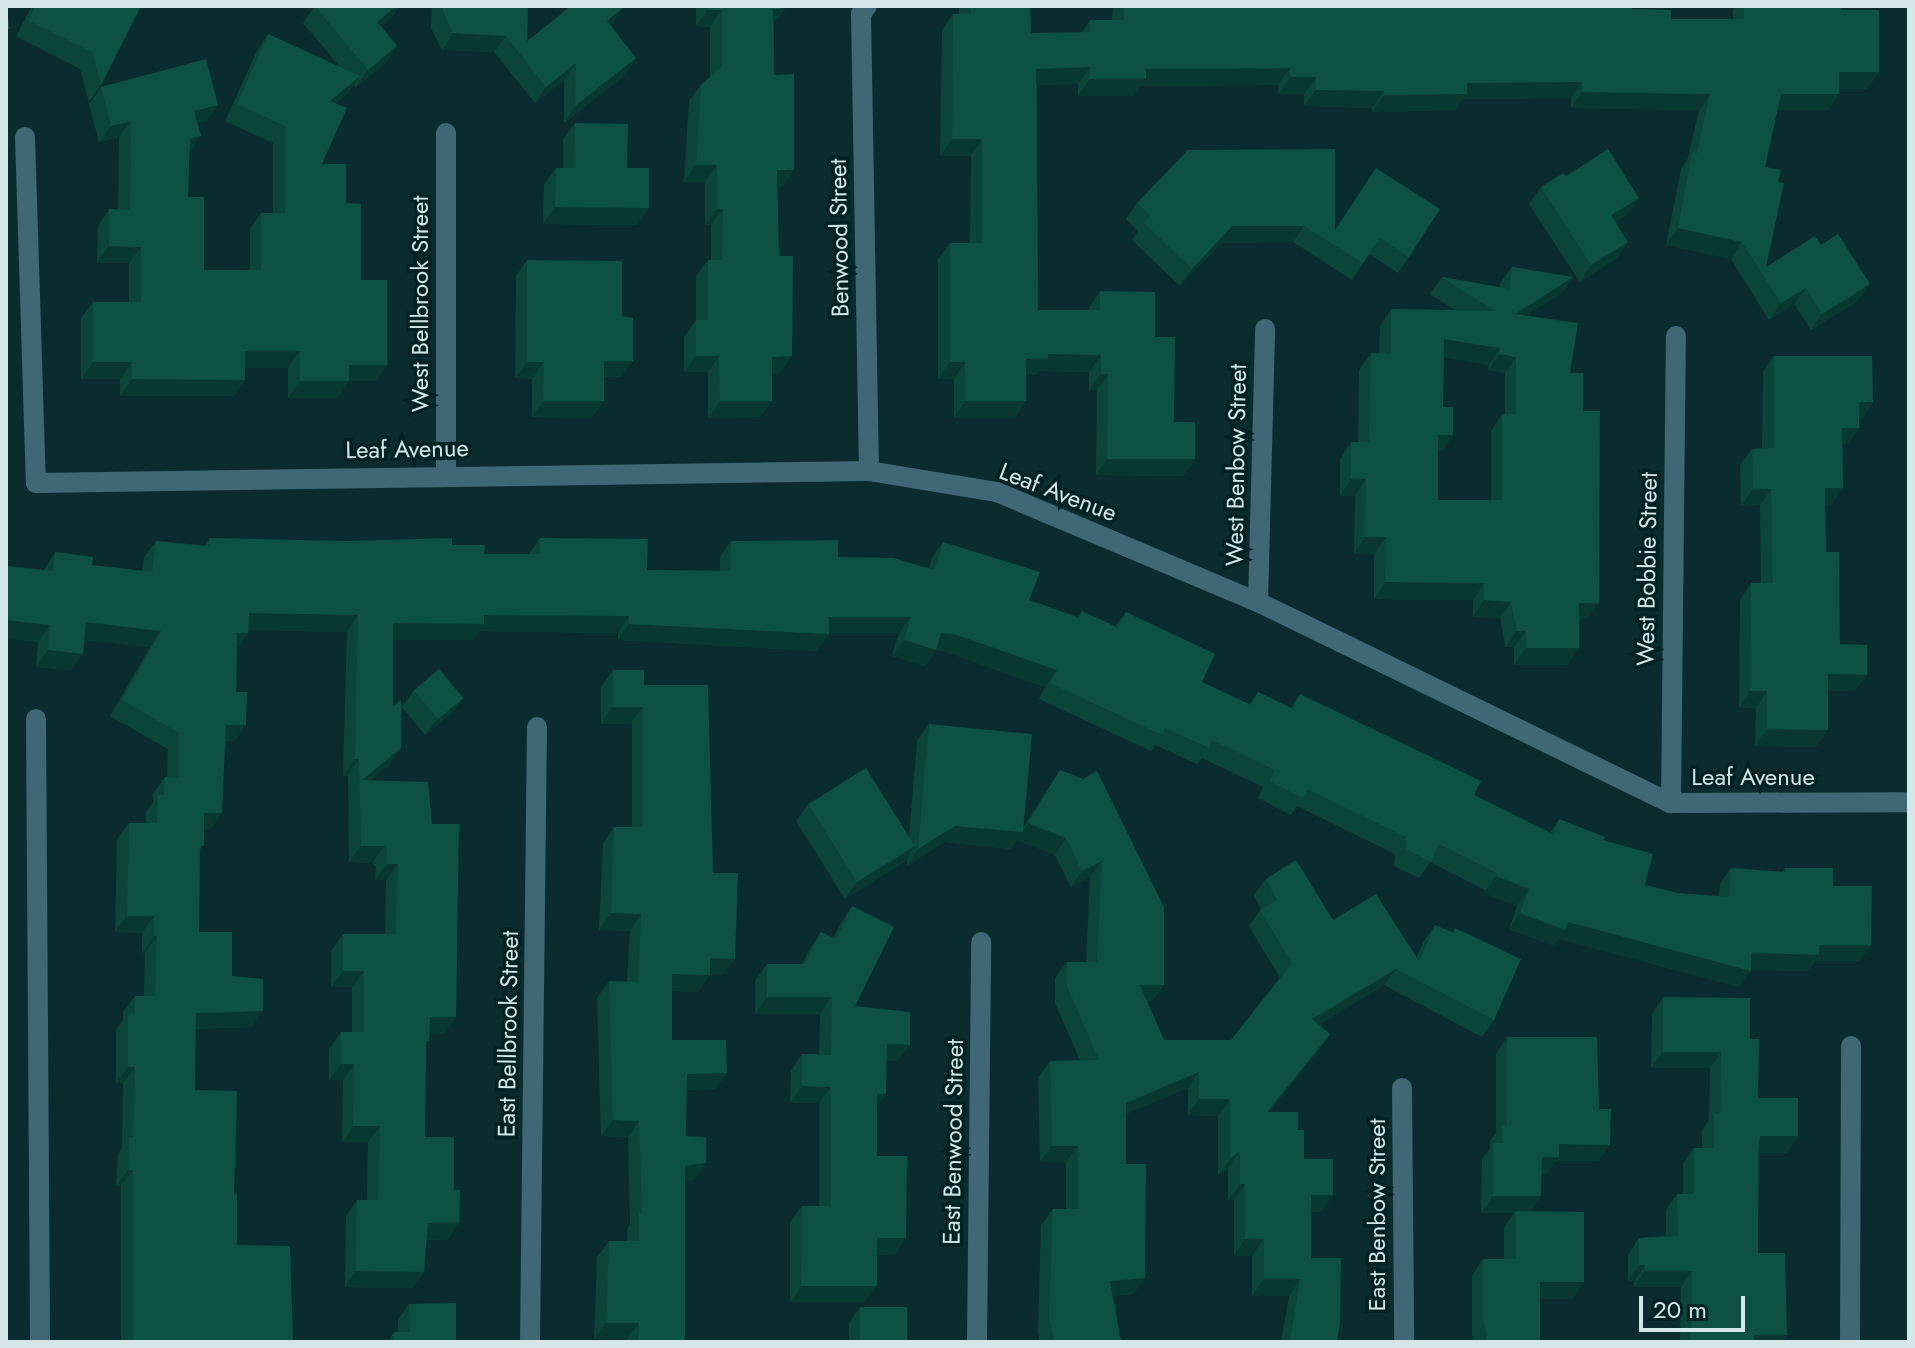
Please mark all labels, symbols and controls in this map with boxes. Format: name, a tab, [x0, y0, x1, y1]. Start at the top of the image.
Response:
street label: Benwood Street	[823, 158, 855, 318]
street label: West Bellbrook Street	[406, 196, 434, 412]
street label: West Benbow Street	[1220, 364, 1252, 566]
street label: Leaf Avenue	[345, 434, 469, 464]
street label: Leaf Avenue	[995, 456, 1121, 528]
street label: West Bobbie Street	[1631, 472, 1663, 666]
street label: Leaf Avenue	[1691, 763, 1815, 791]
street label: East Bellbrook Street	[492, 930, 524, 1138]
street label: East Benwood Street	[937, 1039, 969, 1245]
street label: East Benbow Street	[1363, 1119, 1391, 1311]
scale bar	[1643, 1280, 1749, 1330]
text: 20 m	[1653, 1292, 1707, 1327]

